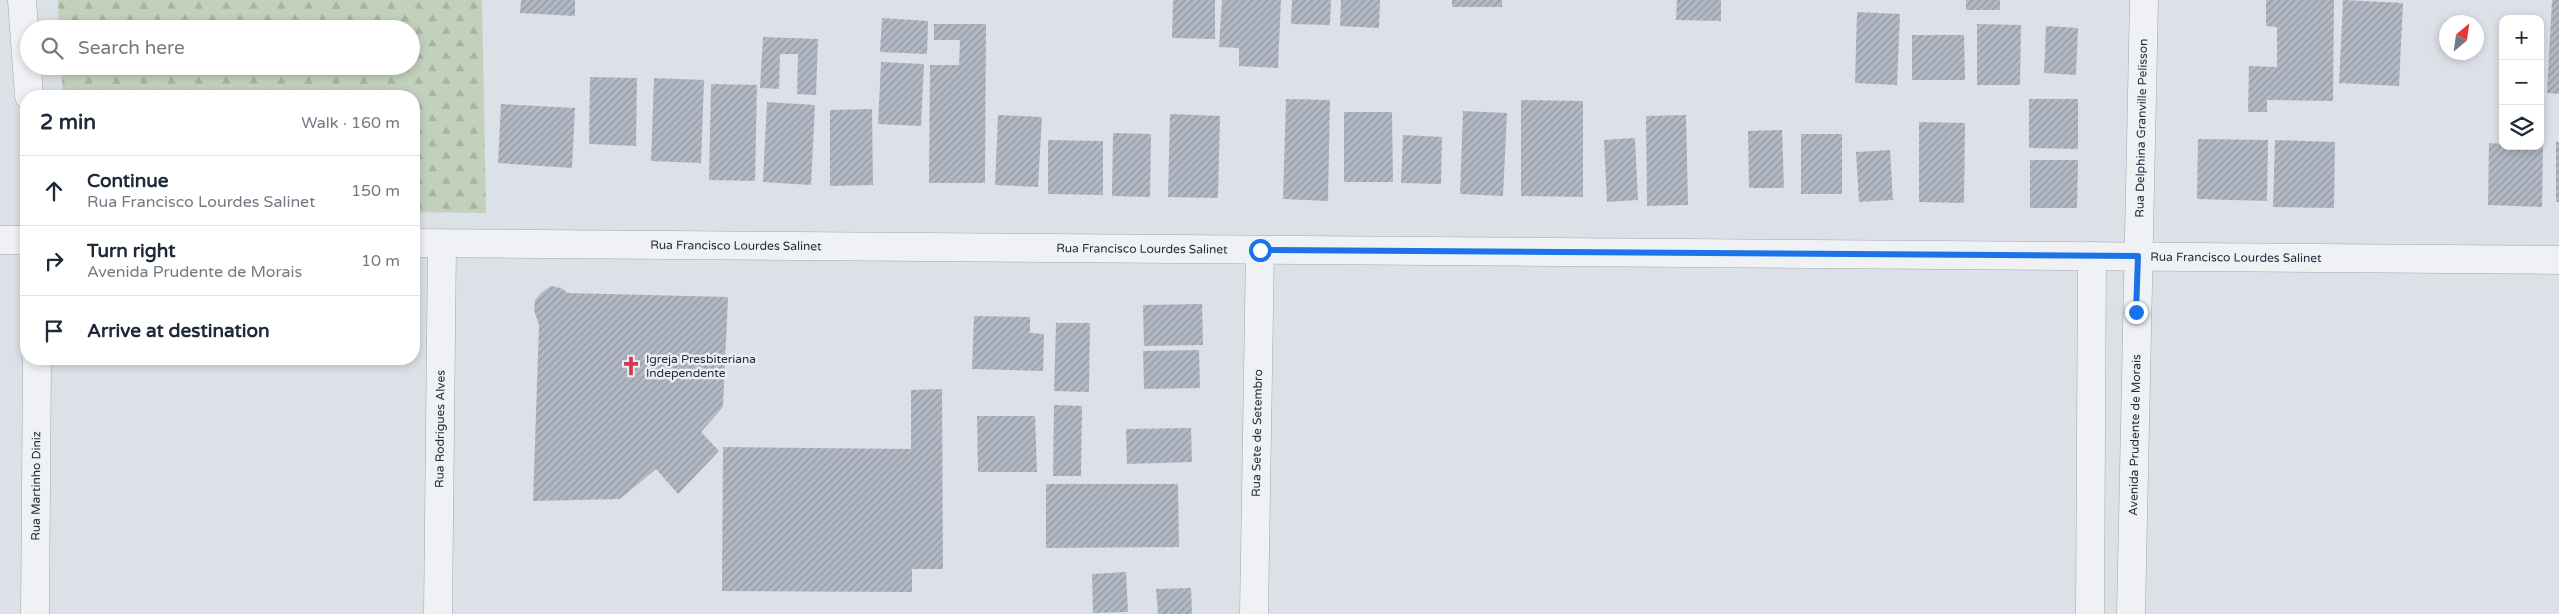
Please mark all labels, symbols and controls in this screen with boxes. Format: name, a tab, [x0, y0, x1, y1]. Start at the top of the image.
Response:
north arrow	[2439, 15, 2484, 60]
map controls	[2499, 15, 2544, 150]
button: +	[2499, 15, 2544, 60]
search box	[20, 20, 420, 75]
icon: search	[38, 34, 66, 62]
text: Search here	[78, 37, 185, 59]
street label: Rua Delphina Granville Pelisson	[2132, 38, 2150, 218]
button: −	[2499, 60, 2544, 105]
button: layers	[2499, 105, 2544, 150]
text: 2 min	[40, 110, 96, 135]
text: Walk · 160 m	[301, 113, 400, 133]
text: Continue	[87, 170, 169, 192]
icon: ahead	[40, 177, 68, 205]
text: 150 m	[351, 181, 400, 201]
text: Rua Francisco Lourdes Salinet	[87, 192, 315, 212]
street label: Rua Francisco Lourdes Salinet	[650, 238, 822, 253]
route start	[1249, 239, 1272, 262]
text: Turn right	[87, 240, 175, 262]
street label: Rua Francisco Lourdes Salinet	[1056, 241, 1228, 256]
icon: right	[40, 247, 68, 275]
street label: Rua Francisco Lourdes Salinet	[2150, 250, 2322, 265]
text: 10 m	[361, 251, 400, 271]
text: Avenida Prudente de Morais	[87, 262, 302, 282]
route end	[2125, 301, 2148, 324]
icon: arrive	[40, 317, 68, 345]
text: Arrive at destination	[87, 320, 270, 342]
place label: Igreja Presbiteriana Independente	[646, 352, 756, 380]
street label: Avenida Prudente de Morais	[2126, 354, 2144, 516]
church icon: Igreja Presbiteriana Independente	[620, 355, 642, 377]
street label: Rua Sete de Setembro	[1249, 369, 1265, 497]
street label: Rua Rodrigues Alves	[432, 370, 448, 488]
street label: Rua Martinho Diniz	[29, 431, 43, 541]

